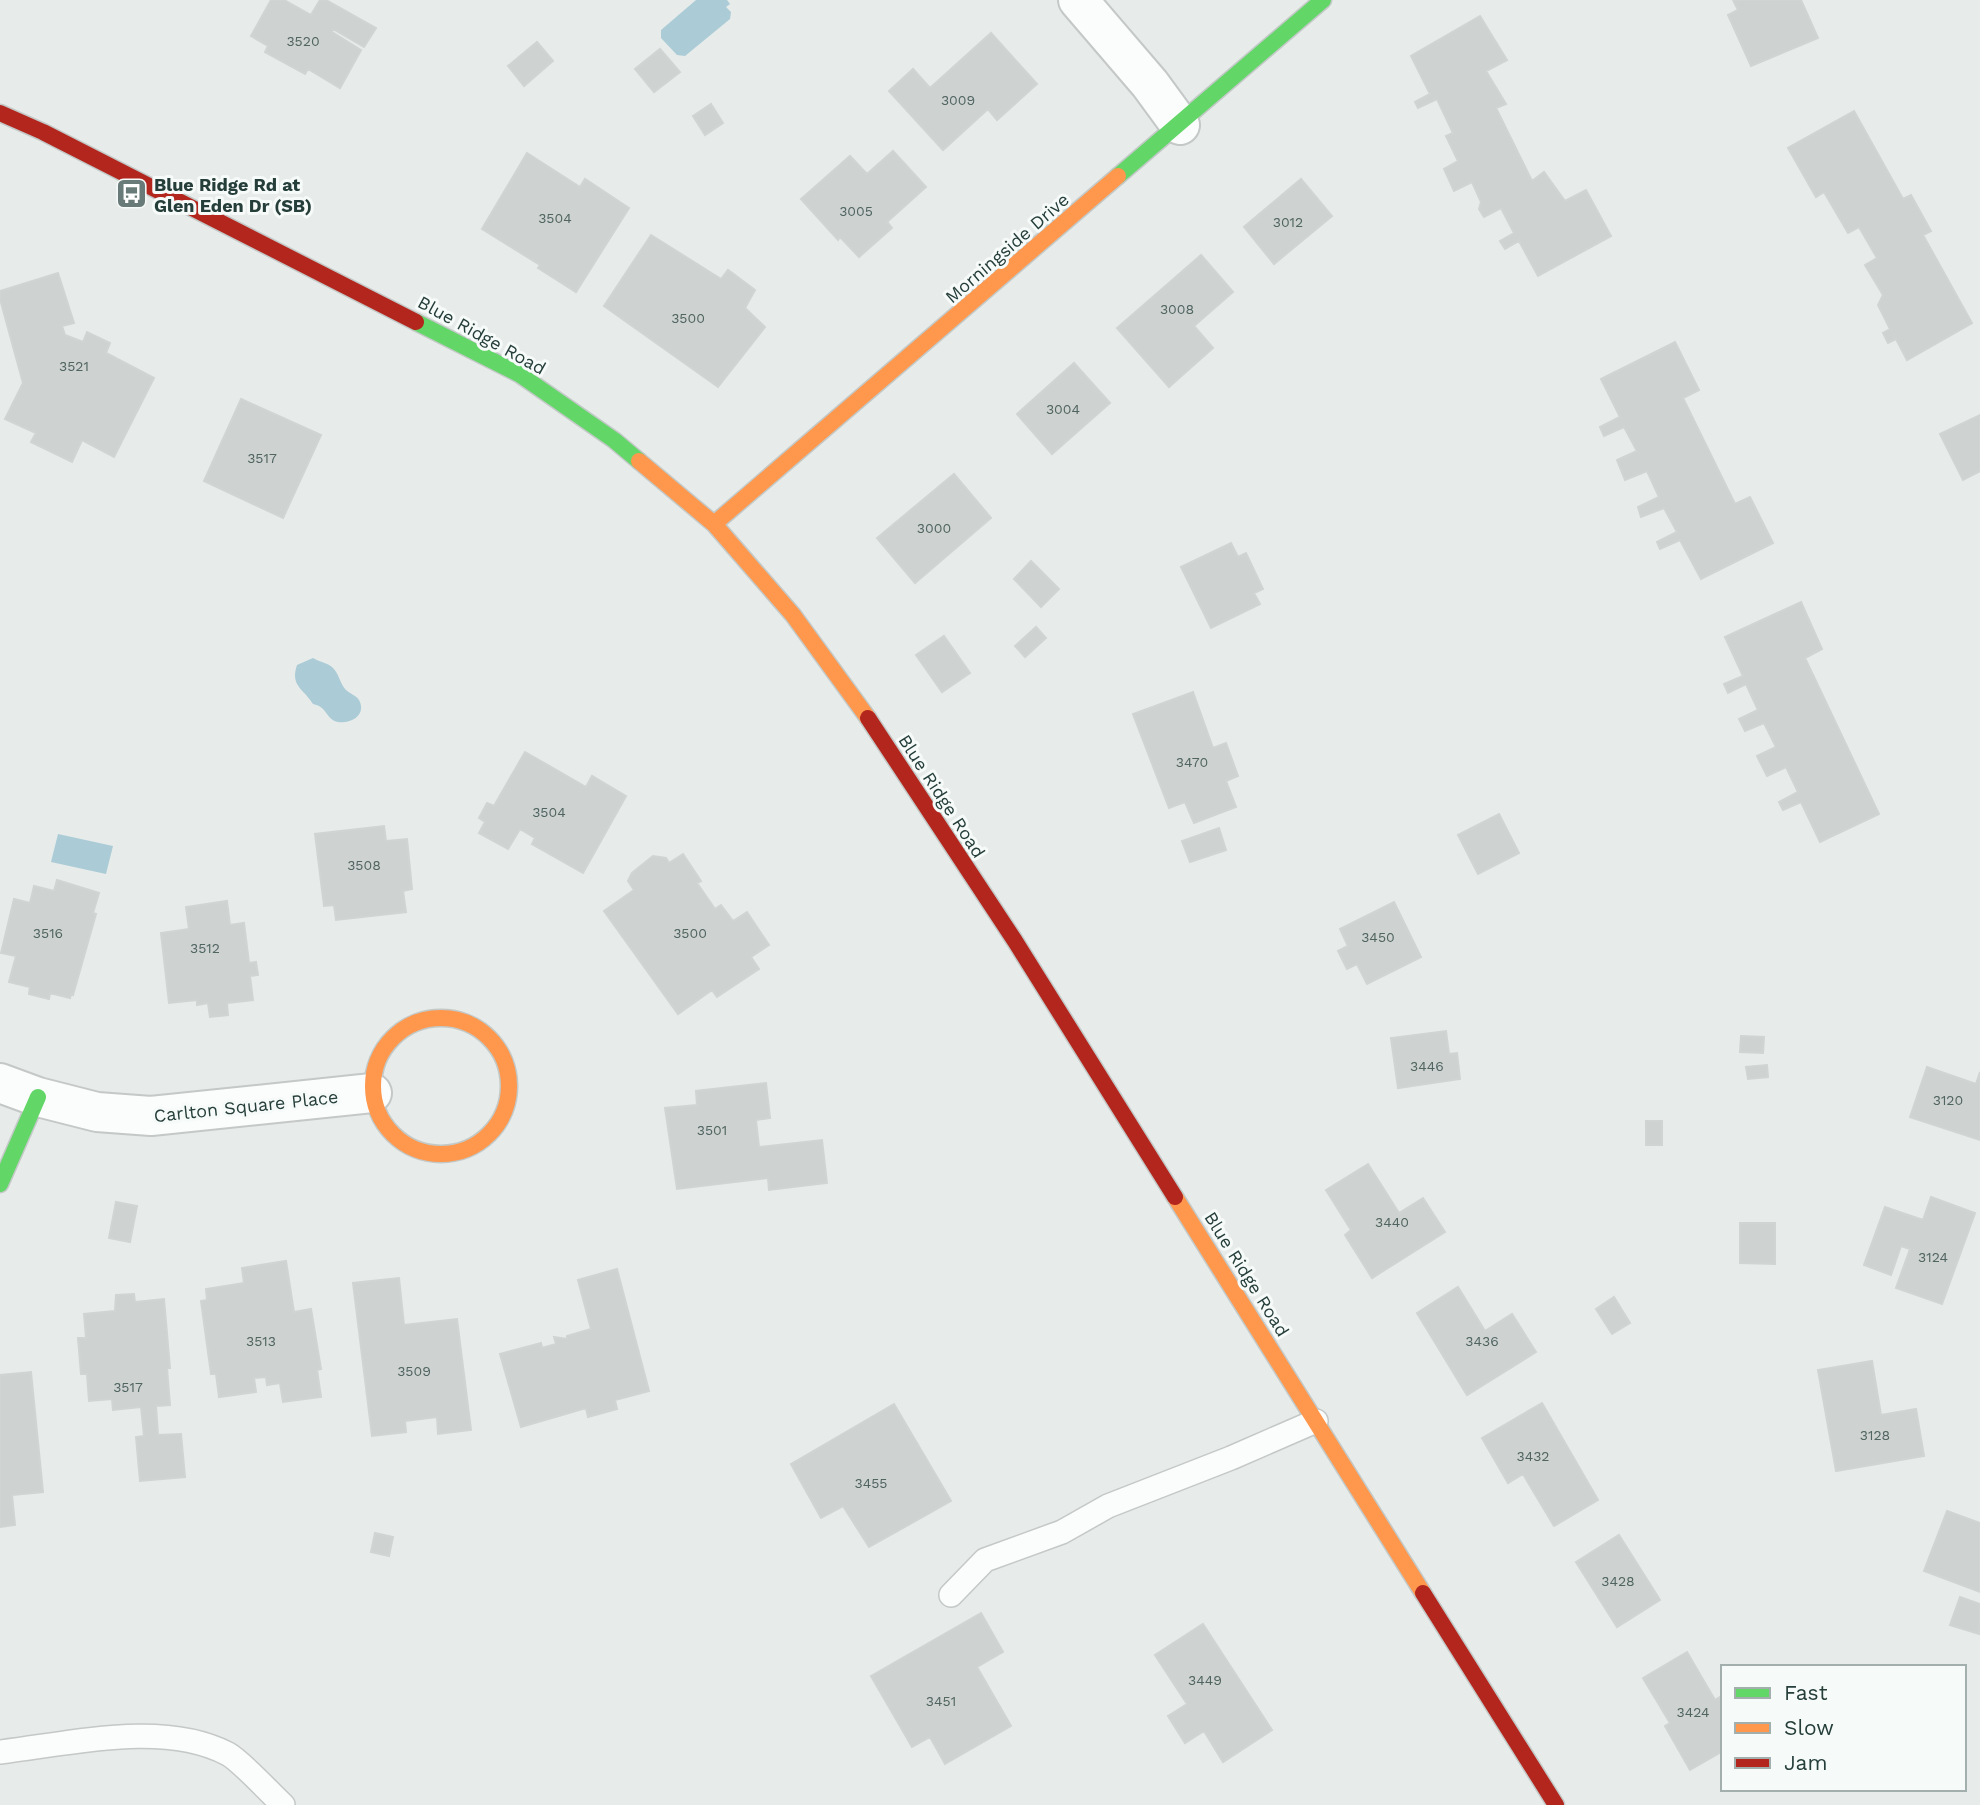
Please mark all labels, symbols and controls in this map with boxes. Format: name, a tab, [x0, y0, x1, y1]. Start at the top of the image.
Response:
house number: 3520	[286, 33, 320, 49]
house number: 3009	[941, 92, 975, 108]
place label: Blue Ridge Rd at Glen Eden Dr (SB)	[154, 174, 312, 216]
bus stop icon: Blue Ridge Rd at Glen Eden Dr (SB)	[114, 177, 148, 211]
street label: Morningside Drive	[941, 189, 1073, 307]
house number: 3005	[839, 203, 873, 219]
house number: 3504	[538, 210, 572, 226]
house number: 3012	[1273, 214, 1303, 230]
street label: Blue Ridge Road	[414, 291, 550, 379]
house number: 3008	[1160, 301, 1194, 317]
house number: 3500	[671, 310, 705, 326]
house number: 3521	[59, 358, 89, 374]
house number: 3004	[1046, 401, 1080, 417]
house number: 3517	[247, 450, 277, 466]
house number: 3000	[917, 520, 951, 536]
street label: Blue Ridge Road	[894, 730, 990, 862]
house number: 3470	[1176, 754, 1208, 770]
house number: 3504	[532, 804, 566, 820]
house number: 3508	[347, 857, 381, 873]
house number: 3516	[33, 925, 63, 941]
house number: 3500	[673, 925, 707, 941]
house number: 3450	[1361, 929, 1395, 945]
house number: 3512	[190, 940, 220, 956]
house number: 3446	[1410, 1058, 1444, 1074]
street label: Carlton Square Place	[153, 1086, 339, 1126]
house number: 3120	[1933, 1092, 1963, 1108]
house number: 3501	[697, 1122, 727, 1138]
street label: Blue Ridge Road	[1200, 1208, 1294, 1340]
house number: 3440	[1375, 1214, 1409, 1230]
house number: 3124	[1918, 1249, 1948, 1265]
house number: 3513	[246, 1333, 276, 1349]
house number: 3436	[1465, 1333, 1499, 1349]
house number: 3509	[397, 1363, 431, 1379]
house number: 3517	[113, 1379, 143, 1395]
house number: 3128	[1860, 1427, 1890, 1443]
house number: 3432	[1516, 1448, 1550, 1464]
house number: 3455	[854, 1475, 888, 1491]
house number: 3428	[1601, 1573, 1635, 1589]
legend	[1721, 1665, 1966, 1791]
house number: 3449	[1188, 1672, 1222, 1688]
text: Fast	[1784, 1680, 1828, 1705]
house number: 3451	[926, 1693, 956, 1709]
house number: 3424	[1676, 1704, 1710, 1720]
text: Slow	[1784, 1715, 1834, 1740]
text: Jam	[1784, 1750, 1827, 1775]

